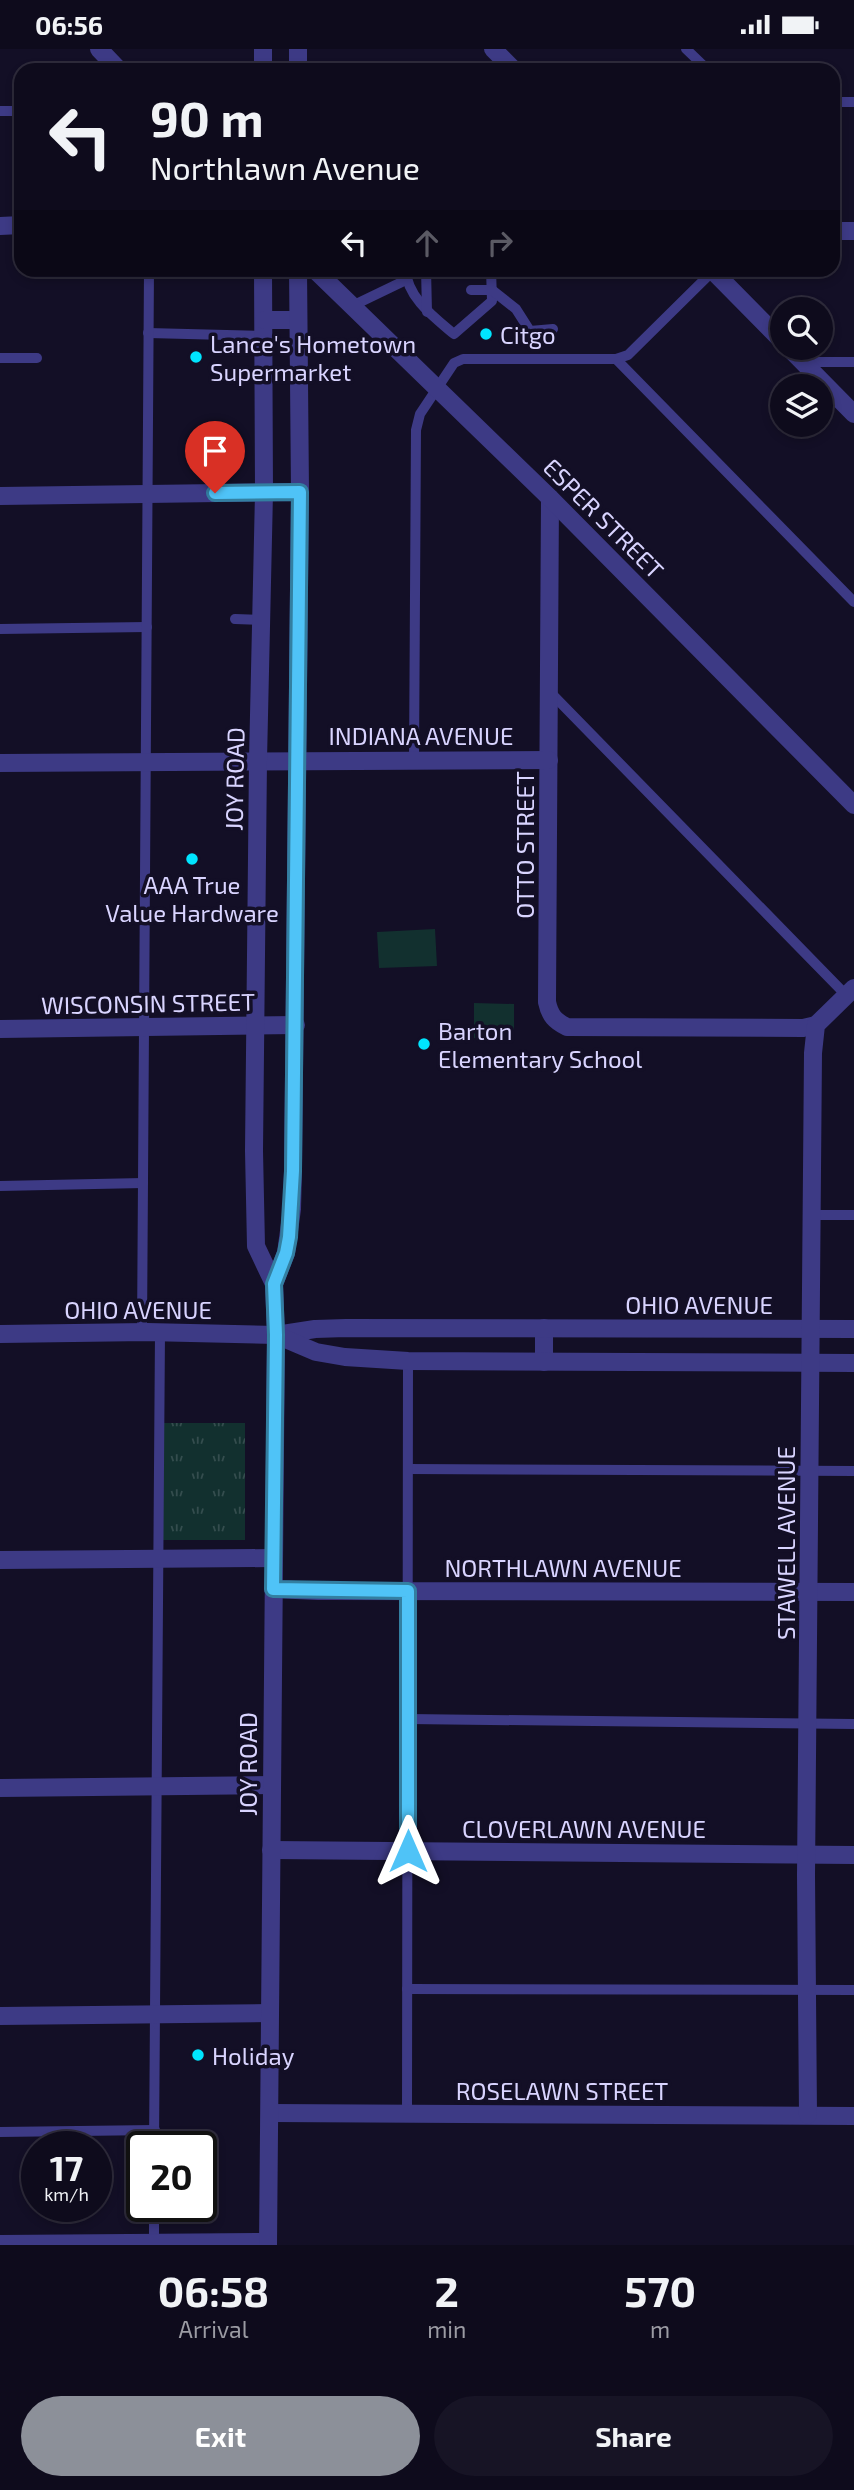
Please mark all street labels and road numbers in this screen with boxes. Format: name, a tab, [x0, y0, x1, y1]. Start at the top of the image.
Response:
street label: ESPER STREET	[538, 452, 670, 584]
street label: INDIANA AVENUE	[329, 721, 513, 750]
street label: JOY ROAD	[219, 727, 249, 831]
street label: OTTO STREET	[510, 771, 539, 919]
street label: WISCONSIN STREET	[41, 987, 255, 1019]
street label: OHIO AVENUE	[625, 1290, 773, 1319]
street label: OHIO AVENUE	[64, 1295, 212, 1324]
street label: STAWELL AVENUE	[771, 1446, 800, 1640]
street label: NORTHLAWN AVENUE	[444, 1553, 682, 1582]
street label: JOY ROAD	[233, 1712, 262, 1816]
street label: CLOVERLAWN AVENUE	[462, 1814, 706, 1843]
street label: ROSELAWN STREET	[456, 2076, 668, 2105]

